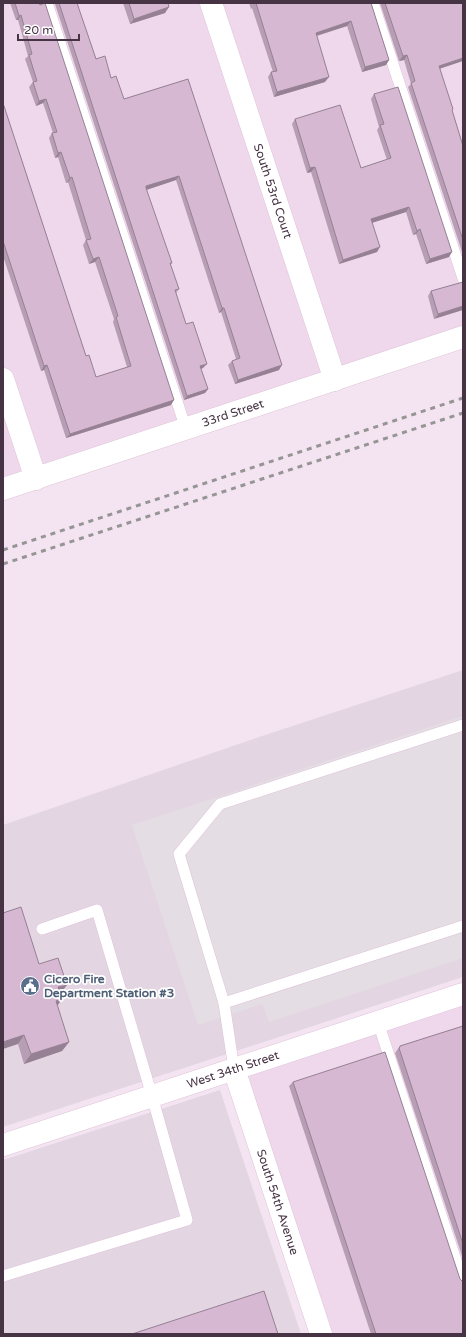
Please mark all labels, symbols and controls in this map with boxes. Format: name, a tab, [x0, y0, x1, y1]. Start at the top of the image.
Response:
scale bar	[18, 16, 79, 42]
text: 20 m	[24, 23, 53, 37]
street label: South 53rd Court	[251, 142, 295, 241]
street label: 33rd Street	[200, 396, 266, 430]
place label: Cicero Fire Department Station #3	[44, 972, 174, 1001]
public building icon: Cicero Fire Department Station #3	[19, 975, 41, 997]
street label: West 34th Street	[185, 1048, 281, 1091]
street label: South 54th Avenue	[254, 1148, 302, 1257]

